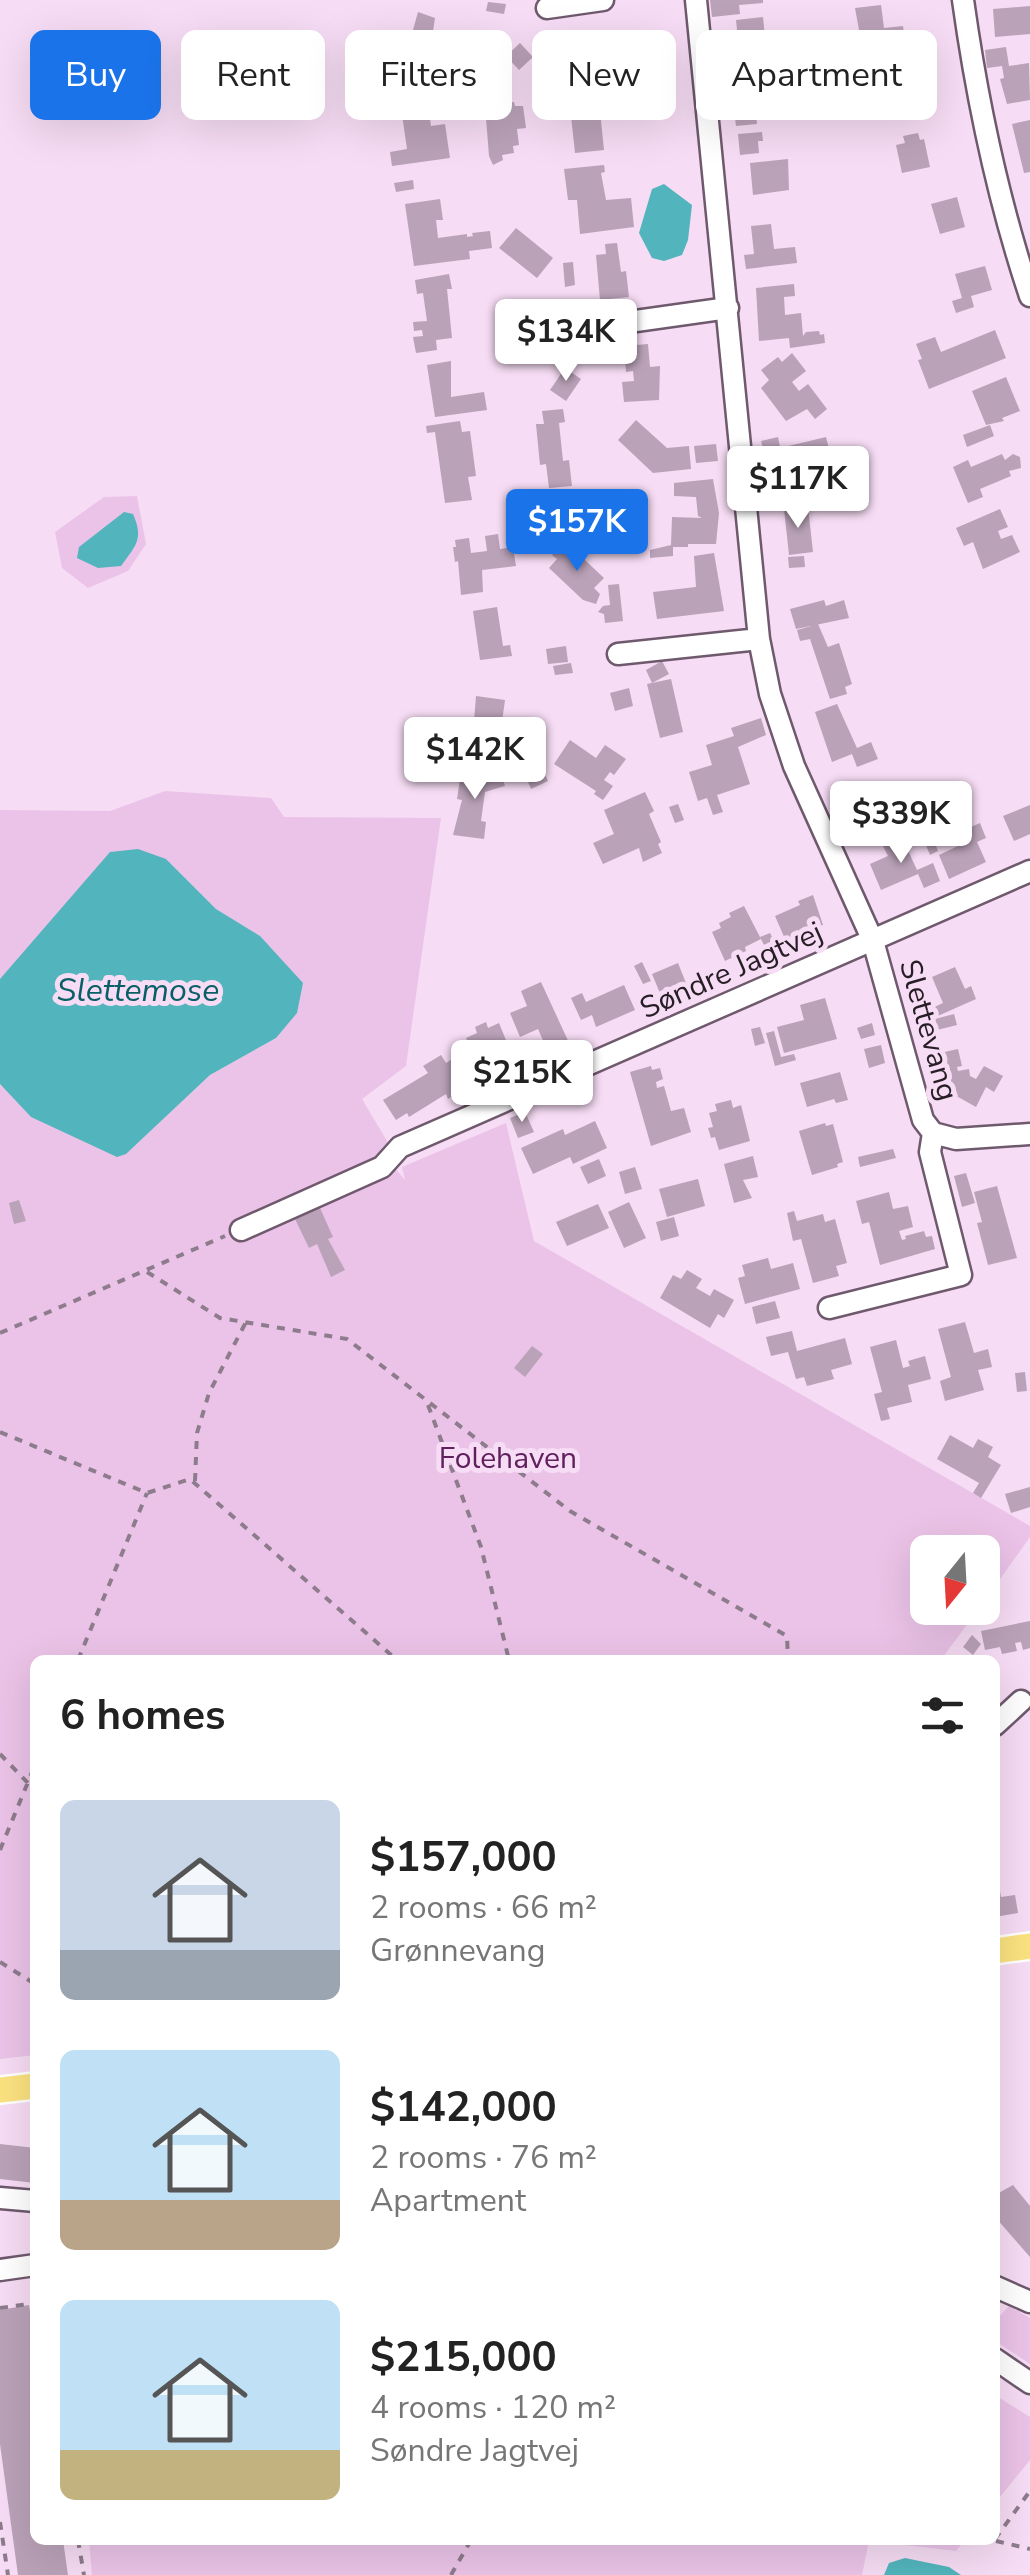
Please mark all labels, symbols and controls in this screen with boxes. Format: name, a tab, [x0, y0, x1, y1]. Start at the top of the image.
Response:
chip: Buy	[30, 30, 161, 120]
chip: Rent	[181, 30, 325, 120]
chip: Filters	[345, 30, 512, 120]
chip: New	[532, 30, 676, 120]
chip: Apartment	[696, 30, 937, 120]
pin: $134K	[496, 299, 636, 384]
text: $134K	[517, 310, 615, 353]
pin: $117K	[728, 446, 868, 531]
text: $117K	[749, 457, 847, 500]
pin: $157K	[507, 489, 647, 574]
text: $157K	[528, 500, 626, 543]
pin: $142K	[405, 717, 545, 802]
text: $142K	[426, 728, 524, 771]
pin: $339K	[831, 781, 971, 866]
text: $339K	[852, 792, 950, 835]
street label: Søndre Jagtvej	[633, 912, 829, 1029]
street label: Slettevang	[889, 955, 968, 1105]
water label: Slettemose	[57, 969, 219, 1012]
pin: $215K	[452, 1040, 592, 1125]
text: $215K	[473, 1051, 571, 1094]
park label: Folehaven	[439, 1438, 577, 1479]
north arrow	[910, 1535, 1000, 1625]
map controls	[910, 1535, 1000, 1625]
text: 6 homes	[60, 1687, 225, 1744]
icon: filters	[915, 1688, 970, 1743]
text: $157,000	[370, 1829, 557, 1886]
icon: home	[140, 1840, 260, 1960]
text: 2 rooms · 66 m²	[370, 1886, 597, 1929]
text: Grønnevang	[370, 1929, 546, 1972]
text: $142,000	[370, 2079, 557, 2136]
icon: home	[140, 2090, 260, 2210]
text: 2 rooms · 76 m²	[370, 2136, 597, 2179]
text: Apartment	[370, 2179, 526, 2222]
text: $215,000	[370, 2329, 557, 2386]
icon: home	[140, 2340, 260, 2460]
text: 4 rooms · 120 m²	[370, 2386, 616, 2429]
text: Søndre Jagtvej	[370, 2429, 579, 2472]

